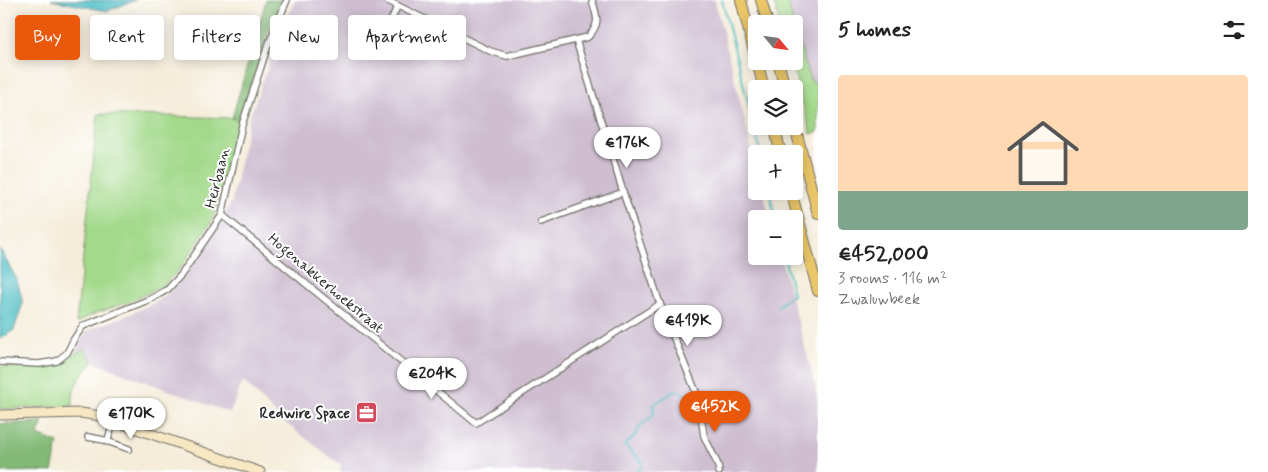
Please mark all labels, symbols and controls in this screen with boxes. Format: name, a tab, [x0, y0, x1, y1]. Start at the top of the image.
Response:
chip: Buy	[15, 15, 80, 60]
chip: Rent	[90, 15, 164, 60]
chip: Filters	[174, 15, 260, 60]
chip: New	[270, 15, 338, 60]
chip: Apartment	[348, 15, 466, 60]
north arrow	[748, 15, 802, 70]
map controls	[748, 15, 803, 265]
text: 5 homes	[838, 16, 911, 44]
icon: filters	[1220, 16, 1248, 44]
button: layers	[748, 80, 803, 135]
icon: home	[998, 108, 1088, 198]
pin: €176K	[592, 126, 662, 169]
text: €176K	[605, 132, 649, 153]
street label: Heirbaan	[201, 145, 235, 211]
button: +	[748, 145, 803, 200]
button: −	[748, 210, 803, 265]
street label: Hogenakkerhoekstraat	[263, 229, 388, 339]
text: €452,000	[838, 240, 929, 268]
text: 3 rooms · 116 m²	[838, 268, 947, 289]
text: Zwaluwbeek	[838, 289, 920, 310]
pin: €419K	[653, 304, 723, 347]
text: €419K	[665, 310, 711, 331]
pin: €204K	[397, 358, 467, 400]
text: €204K	[408, 363, 456, 384]
pin: €452K	[680, 390, 750, 433]
text: €452K	[690, 396, 740, 417]
pin: €170K	[96, 398, 166, 440]
office icon: Redwire Space	[354, 401, 378, 425]
text: €170K	[108, 403, 154, 424]
place label: Redwire Space	[260, 404, 350, 424]

